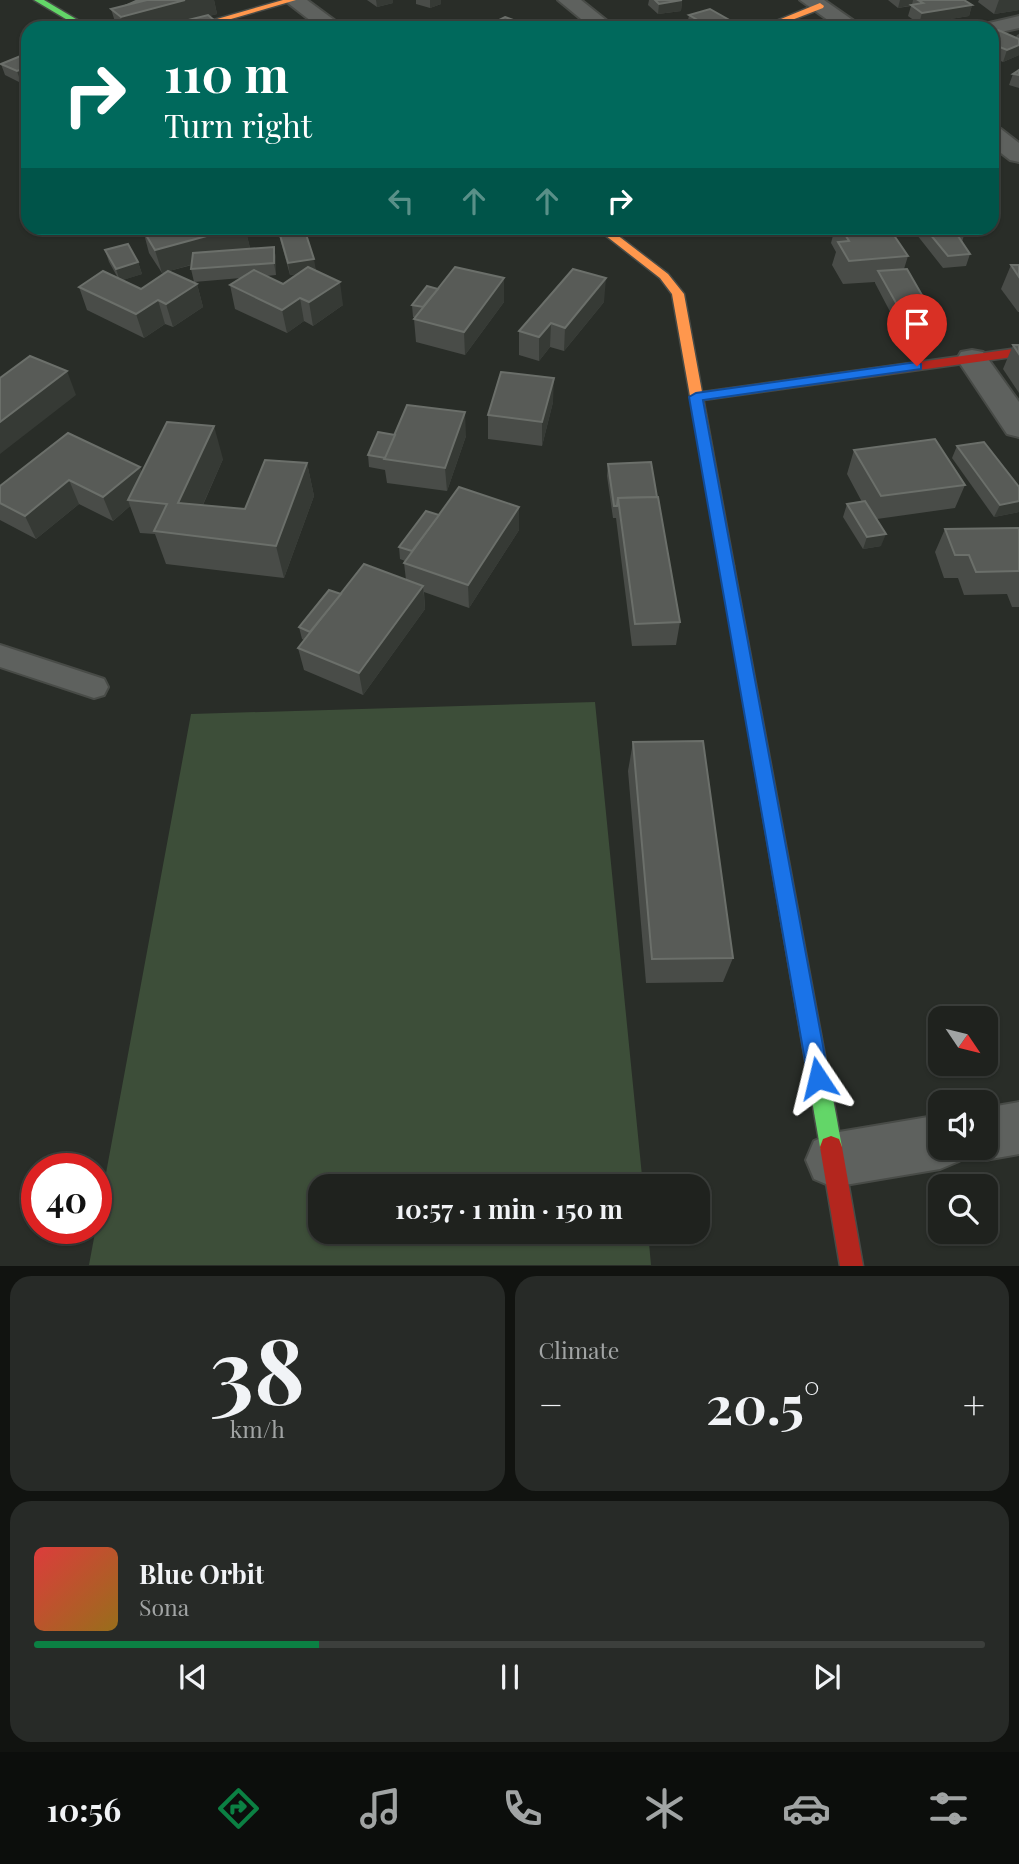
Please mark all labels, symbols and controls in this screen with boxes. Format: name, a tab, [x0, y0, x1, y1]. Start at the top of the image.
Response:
text: 110 m	[164, 40, 289, 105]
icon: right	[49, 49, 140, 140]
text: Turn right	[164, 103, 312, 146]
icon: left	[382, 182, 420, 220]
icon: ahead	[455, 182, 493, 220]
icon: ahead	[528, 182, 566, 220]
icon: right	[601, 182, 639, 220]
pin	[887, 294, 947, 366]
icon: arrive	[898, 305, 936, 343]
north arrow	[928, 1006, 998, 1076]
map controls	[928, 1006, 998, 1244]
position arrow	[781, 1041, 855, 1115]
button: sound	[928, 1090, 998, 1160]
speed limit sign: 40	[21, 1153, 112, 1244]
button: search	[928, 1174, 998, 1244]
text: 10:57 · 1 min · 150 m	[395, 1191, 623, 1226]
text: 38	[210, 1307, 305, 1428]
text: Climate	[539, 1334, 619, 1365]
text: 20.5°	[706, 1369, 820, 1438]
text: −	[539, 1378, 563, 1429]
text: +	[963, 1378, 985, 1429]
text: km/h	[230, 1413, 285, 1444]
text: Blue Orbit	[139, 1556, 264, 1591]
text: Sona	[139, 1591, 189, 1622]
icon: previous	[174, 1658, 212, 1696]
icon: pause	[491, 1658, 529, 1696]
icon: next	[808, 1658, 846, 1696]
icon: directions	[214, 1784, 263, 1833]
icon: music	[356, 1784, 405, 1833]
icon: phone	[498, 1784, 547, 1833]
icon: climate	[640, 1784, 689, 1833]
icon: car	[782, 1784, 831, 1833]
icon: filters	[924, 1784, 973, 1833]
text: 10:56	[46, 1787, 121, 1830]

